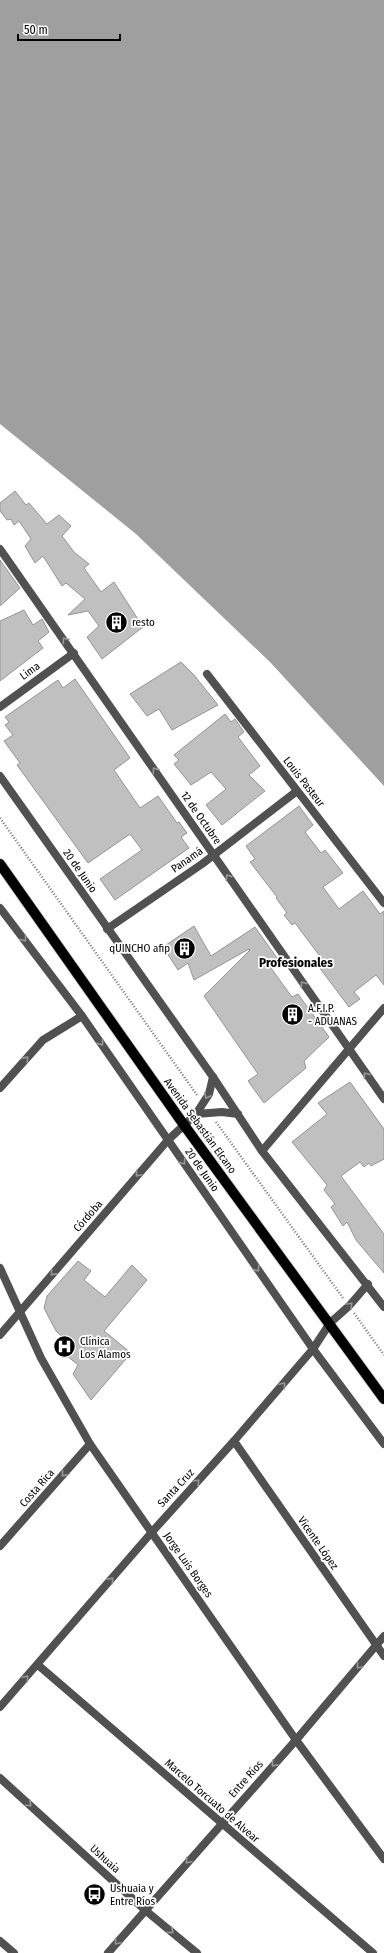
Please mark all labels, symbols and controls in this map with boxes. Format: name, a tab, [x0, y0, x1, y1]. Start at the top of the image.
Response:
scale bar	[18, 16, 120, 42]
text: 50 m	[24, 23, 48, 37]
building icon: resto	[104, 609, 130, 635]
place label: resto	[132, 616, 155, 629]
one-way arrow	[62, 637, 70, 644]
street label: Lima	[17, 659, 43, 683]
street label: Louis Pasteur	[280, 754, 328, 810]
one-way arrow	[152, 767, 160, 774]
street label: 12 de Octubre	[178, 789, 224, 847]
street label: Panamá	[169, 844, 205, 876]
street label: 20 de Junio	[60, 847, 100, 895]
one-way arrow	[226, 874, 233, 881]
one-way arrow	[19, 935, 26, 942]
building icon: qUINCHO afip	[172, 935, 198, 961]
place label: qUINCHO afip	[109, 942, 170, 955]
district label: Profesionales	[259, 955, 333, 970]
one-way arrow	[300, 981, 308, 988]
building icon: A.F.I.P. - ADUANAS	[280, 1001, 306, 1027]
place label: A.F.I.P. - ADUANAS	[308, 1002, 357, 1028]
one-way arrow	[96, 1039, 103, 1046]
one-way arrow	[21, 1057, 28, 1064]
one-way arrow	[364, 1072, 371, 1079]
street label: Avenida Sebastián Elcano	[161, 1076, 239, 1176]
one-way arrow	[204, 1092, 212, 1100]
street label: 20 de Junio	[182, 1146, 222, 1194]
one-way arrow	[178, 1158, 186, 1165]
one-way arrow	[136, 1170, 143, 1177]
street label: Córdoba	[71, 1198, 105, 1234]
one-way arrow	[252, 1265, 260, 1272]
one-way arrow	[51, 1268, 58, 1275]
one-way arrow	[345, 1302, 353, 1310]
hospital icon: Clínica Los Alamos	[52, 1334, 78, 1360]
place label: Clínica Los Alamos	[80, 1335, 131, 1361]
one-way arrow	[278, 1382, 285, 1389]
street label: Costa Rica	[17, 1466, 57, 1510]
street label: Santa Cruz	[155, 1466, 197, 1510]
one-way arrow	[62, 1469, 69, 1476]
one-way arrow	[192, 1479, 200, 1487]
street label: Vicente López	[295, 1514, 341, 1572]
street label: Jorge Luis Borges	[161, 1530, 215, 1600]
one-way arrow	[106, 1577, 113, 1584]
one-way arrow	[356, 1661, 363, 1668]
one-way arrow	[21, 1675, 28, 1683]
street label: Marcelo Torcuato de Alvear	[162, 1756, 262, 1846]
street label: Entre Ríos	[226, 1758, 266, 1800]
one-way arrow	[272, 1760, 279, 1767]
one-way arrow	[24, 1800, 32, 1807]
street label: Ushuaia	[87, 1842, 123, 1876]
one-way arrow	[185, 1857, 192, 1864]
bus stop icon: Ushuaia y Entre Ríos	[82, 1881, 108, 1907]
place label: Ushuaia y Entre Ríos	[110, 1882, 156, 1908]
one-way arrow	[166, 1927, 174, 1934]
one-way arrow	[115, 1937, 122, 1945]

